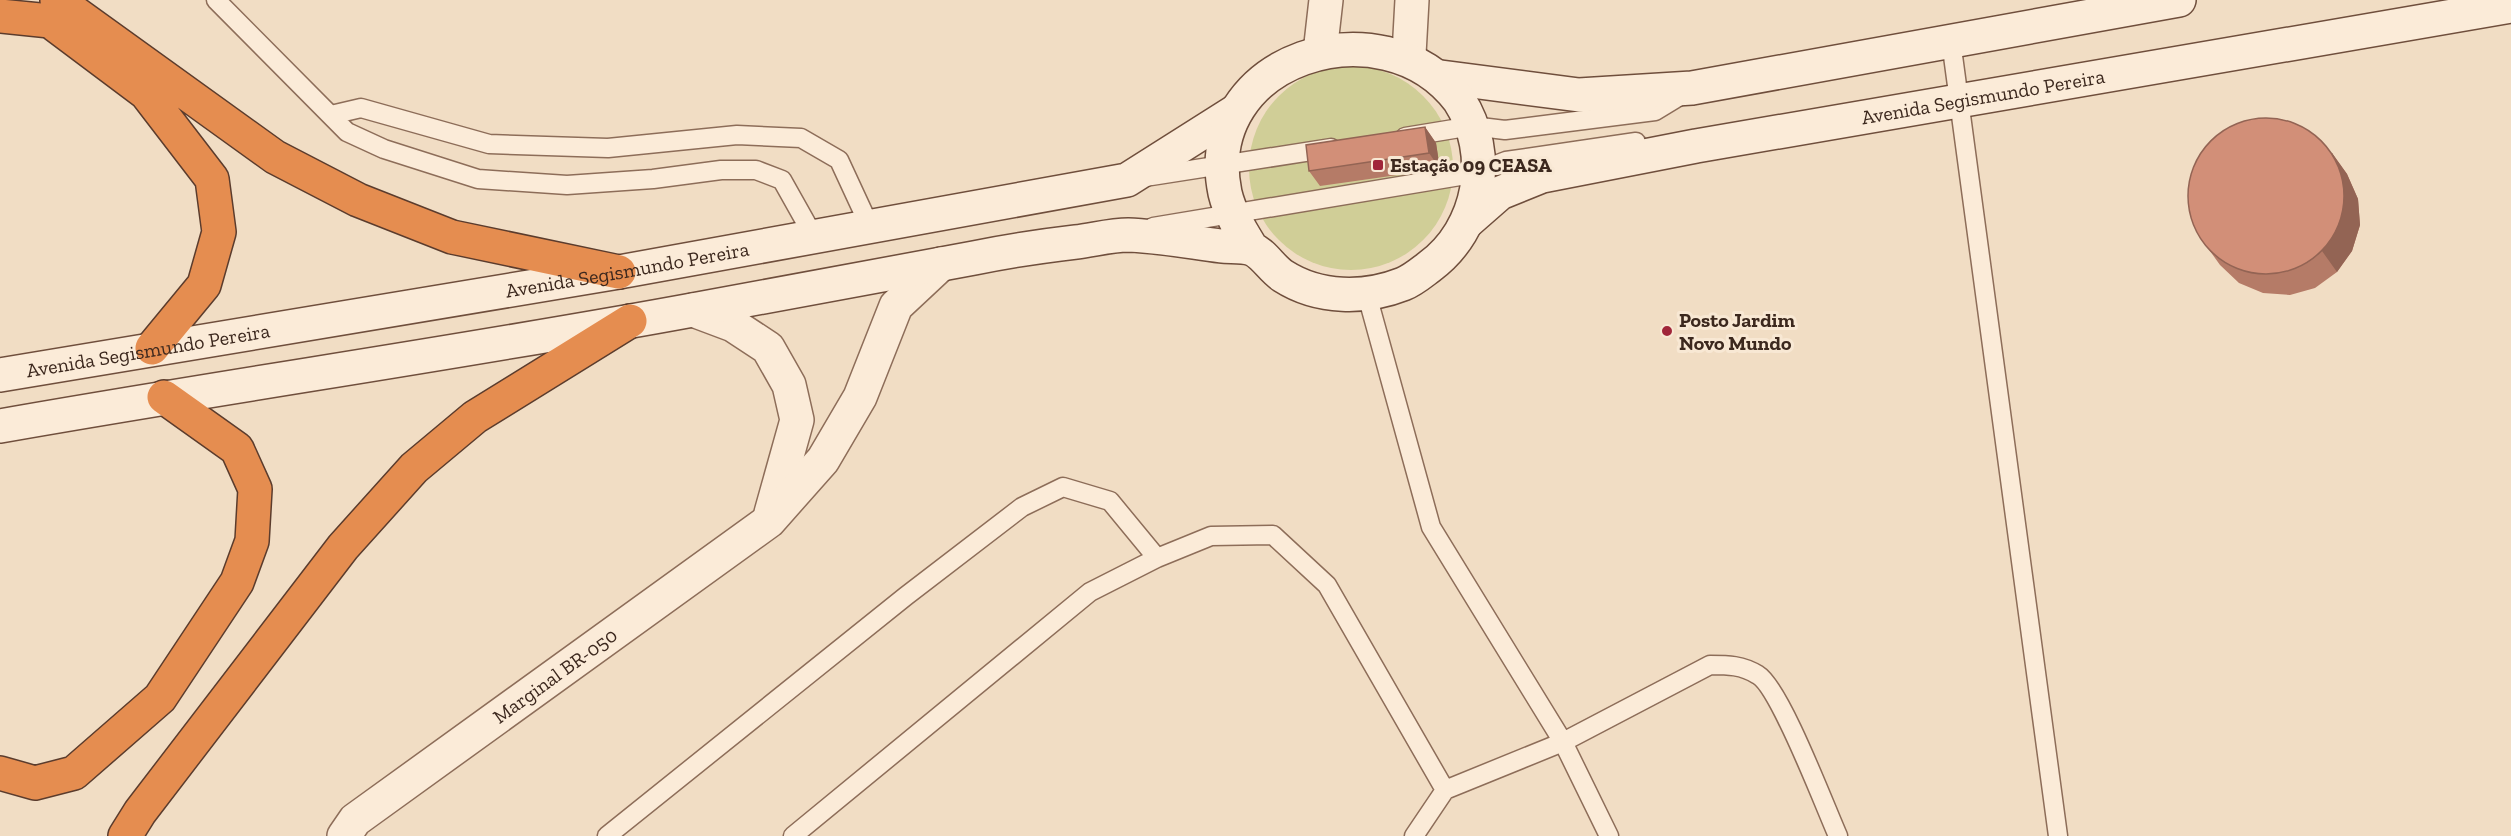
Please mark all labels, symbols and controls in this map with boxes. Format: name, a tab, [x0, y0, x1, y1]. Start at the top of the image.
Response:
street label: Avenida Segismundo Pereira	[1859, 64, 2107, 129]
place label: Estação 09 CEASA	[1390, 153, 1552, 177]
marker: Estação 09 CEASA	[1371, 158, 1385, 172]
street label: Avenida Segismundo Pereira	[504, 237, 751, 303]
place label: Posto Jardim Novo Mundo	[1679, 308, 1796, 355]
street label: Avenida Segismundo Pereira	[24, 318, 272, 382]
marker: Posto Jardim Novo Mundo	[1660, 324, 1674, 338]
street label: Marginal BR-050	[488, 623, 622, 729]

